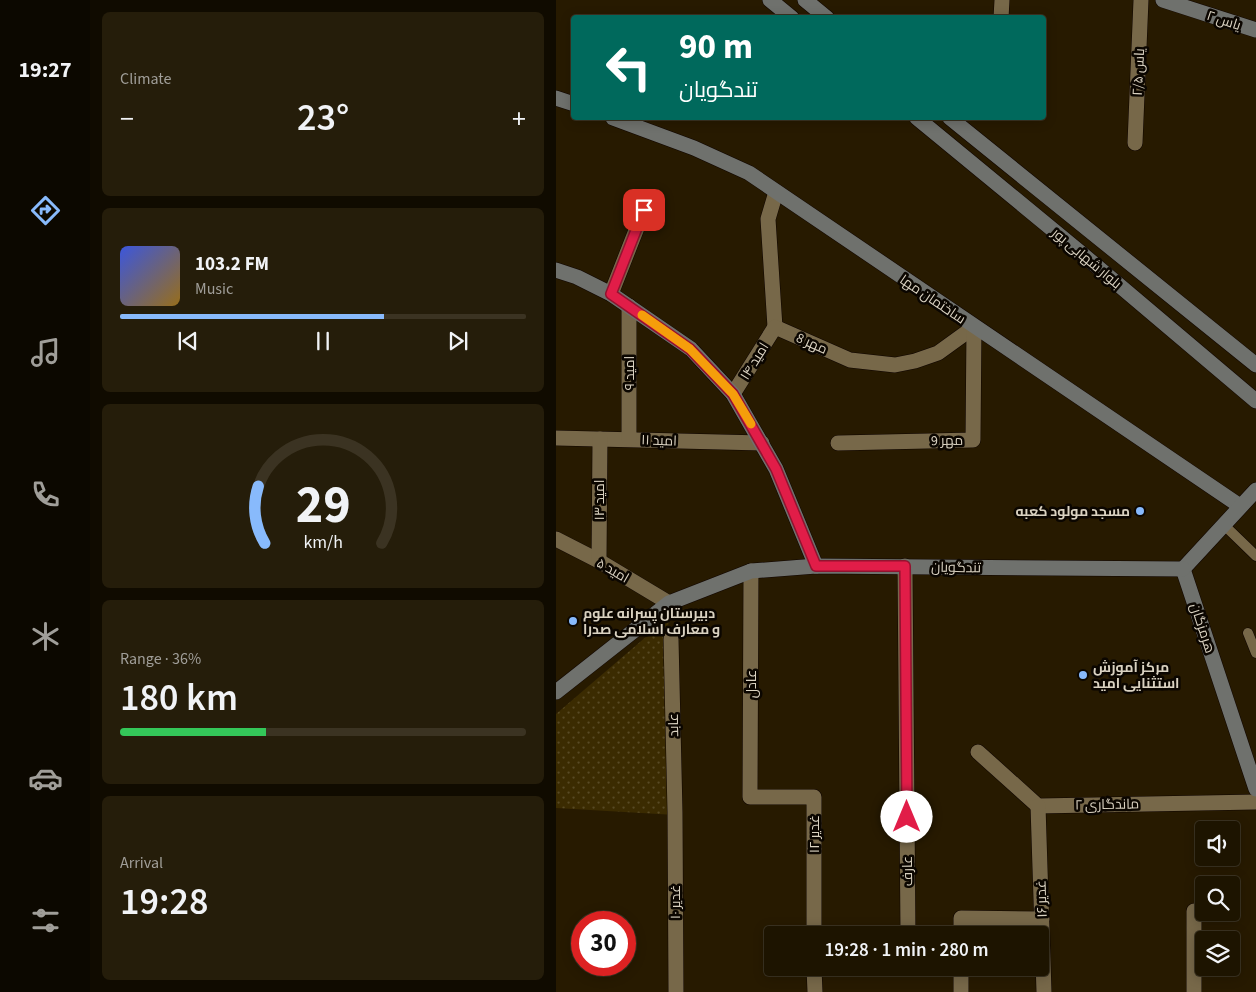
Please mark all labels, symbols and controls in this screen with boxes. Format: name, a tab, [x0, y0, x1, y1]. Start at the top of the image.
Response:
street label: یاس ۲	[1204, 6, 1244, 36]
text: 90 m	[679, 22, 753, 72]
icon: left	[596, 35, 661, 100]
street label: یاس ۲/۵	[1128, 48, 1150, 96]
text: 19:27	[18, 54, 72, 86]
text: Climate	[120, 68, 171, 90]
text: تندگویان	[679, 74, 758, 106]
text: 23°	[297, 91, 349, 145]
text: −	[120, 99, 134, 139]
text: +	[512, 99, 526, 139]
pin	[623, 189, 665, 231]
icon: directions	[28, 193, 63, 228]
icon: arrive	[630, 196, 658, 224]
street label: بلوار شهابی پور	[1046, 223, 1126, 294]
text: 103.2 FM	[195, 251, 269, 278]
street label: ساختمان مها	[895, 270, 969, 329]
text: Music	[195, 278, 233, 300]
icon: previous	[174, 327, 202, 355]
icon: pause	[309, 327, 337, 355]
icon: next	[444, 327, 472, 355]
street label: مهر 8	[793, 328, 830, 360]
icon: music	[28, 335, 63, 370]
street label: امید ۱۴	[736, 339, 774, 384]
street label: امید ۹	[620, 356, 640, 390]
street label: امید ۱۱	[641, 430, 677, 452]
street label: مهر 9	[931, 431, 963, 451]
text: 29	[296, 469, 350, 543]
icon: phone	[28, 477, 63, 512]
street label: امید ۱۳	[590, 480, 610, 520]
place label: مسجد مولود کعبه	[1015, 502, 1130, 522]
marker: مسجد مولود کعبه	[1134, 505, 1146, 517]
text: km/h	[303, 530, 343, 555]
street label: امید ۵	[592, 553, 633, 588]
street label: تندگویان	[931, 558, 981, 578]
street label: هرمزگان	[1185, 601, 1220, 656]
place label: دبیرستان پسرانه علوم و معارف اسلامی صدرا	[583, 604, 720, 640]
marker: دبیرستان پسرانه علوم و معارف اسلامی صدرا	[567, 615, 579, 627]
icon: climate	[28, 619, 63, 654]
text: Range · 36%	[120, 648, 201, 670]
place label: مرکز آموزش استثنایی امید	[1093, 658, 1180, 694]
marker: مرکز آموزش استثنایی امید	[1077, 669, 1089, 681]
street label: عادل	[742, 670, 762, 698]
text: 180 km	[120, 671, 238, 725]
street label: عابد	[664, 713, 684, 737]
icon: car	[28, 761, 63, 796]
position arrow	[880, 790, 932, 842]
street label: ماندگاری ۲	[1075, 794, 1139, 816]
street label: غدیر ۱۲	[805, 815, 825, 853]
map controls	[1195, 821, 1240, 976]
button: sound	[1195, 821, 1240, 866]
text: Arrival	[120, 852, 163, 874]
street label: عارف	[898, 856, 918, 886]
text: 19:28	[120, 875, 208, 929]
button: search	[1195, 876, 1240, 921]
street label: غدیر ۱۶	[1031, 880, 1053, 918]
street label: غدیر ۱۰	[666, 885, 686, 919]
icon: filters	[28, 903, 63, 938]
speed limit sign: 30	[571, 911, 636, 976]
button: layers	[1195, 931, 1240, 976]
text: 19:28 · 1 min · 280 m	[824, 937, 989, 964]

